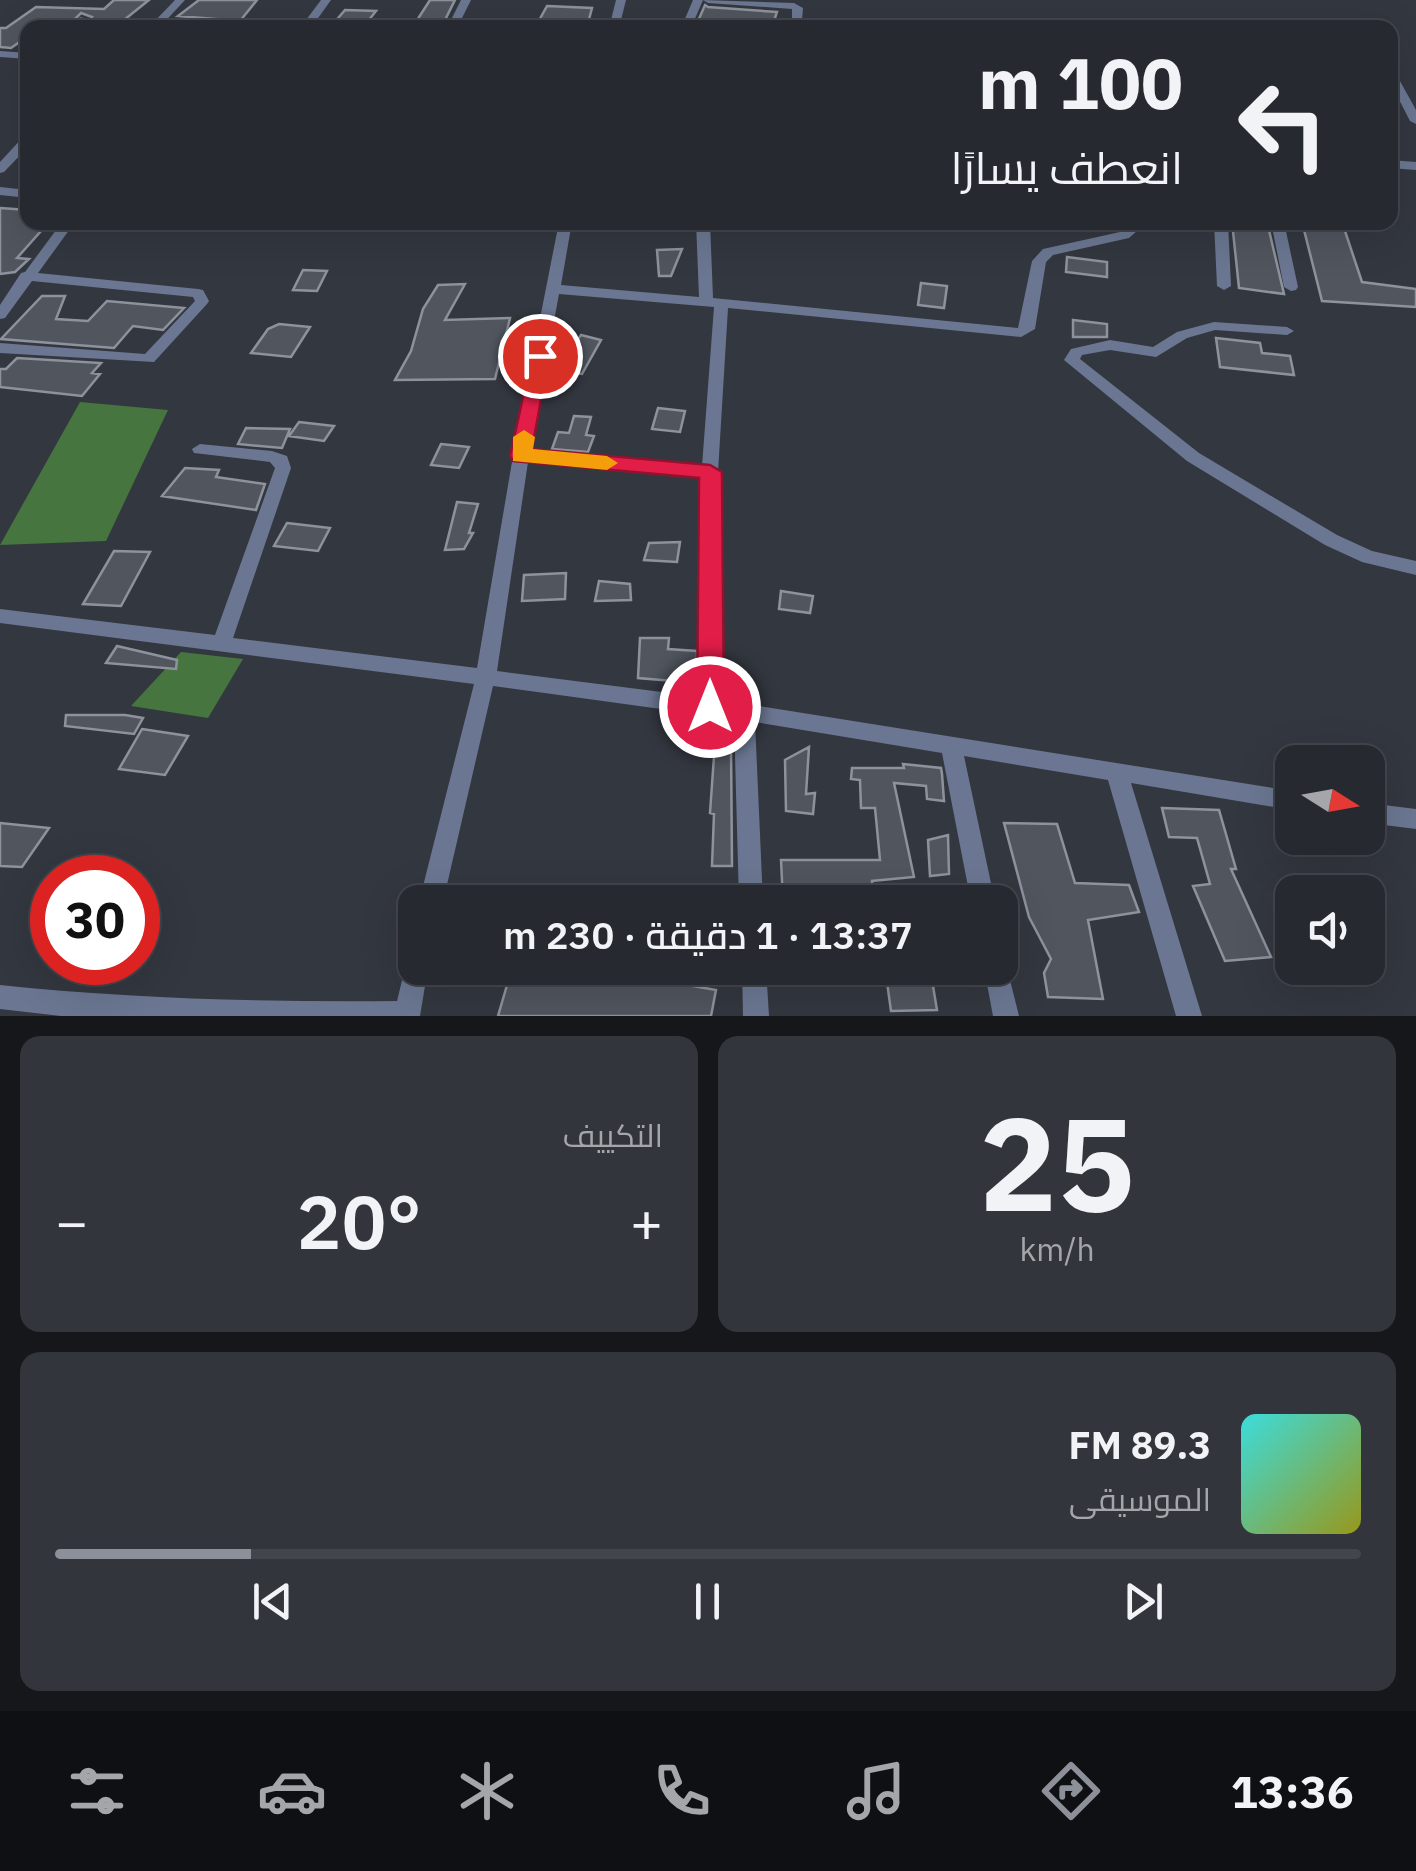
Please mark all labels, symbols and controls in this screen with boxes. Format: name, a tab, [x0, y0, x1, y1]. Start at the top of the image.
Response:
text: 100 m	[978, 37, 1183, 128]
icon: left	[1218, 60, 1348, 190]
text: انعطف يسارًا	[951, 138, 1183, 196]
pin	[498, 314, 583, 399]
icon: arrive	[513, 329, 568, 384]
position arrow	[658, 655, 762, 759]
north arrow	[1275, 745, 1385, 855]
map controls	[1275, 745, 1385, 985]
speed limit sign: 30	[30, 855, 160, 985]
button: sound	[1275, 875, 1385, 985]
text: 13:37 · 1 دقيقة · 230 m	[503, 910, 913, 959]
text: 25	[979, 1078, 1135, 1247]
text: التكييف	[563, 1114, 663, 1156]
text: 20°	[296, 1172, 422, 1270]
text: −	[55, 1186, 88, 1257]
text: +	[630, 1186, 663, 1257]
text: km/h	[1019, 1228, 1095, 1270]
text: 89.3 FM	[1068, 1420, 1211, 1469]
text: الموسيقى	[1069, 1478, 1211, 1520]
icon: previous	[245, 1574, 300, 1629]
icon: pause	[680, 1574, 735, 1629]
icon: next	[1116, 1574, 1171, 1629]
icon: filters	[62, 1756, 132, 1826]
icon: car	[257, 1756, 327, 1826]
icon: climate	[452, 1756, 522, 1826]
icon: phone	[647, 1756, 717, 1826]
icon: music	[841, 1756, 911, 1826]
icon: directions	[1036, 1756, 1106, 1826]
text: 13:36	[1231, 1762, 1354, 1820]

